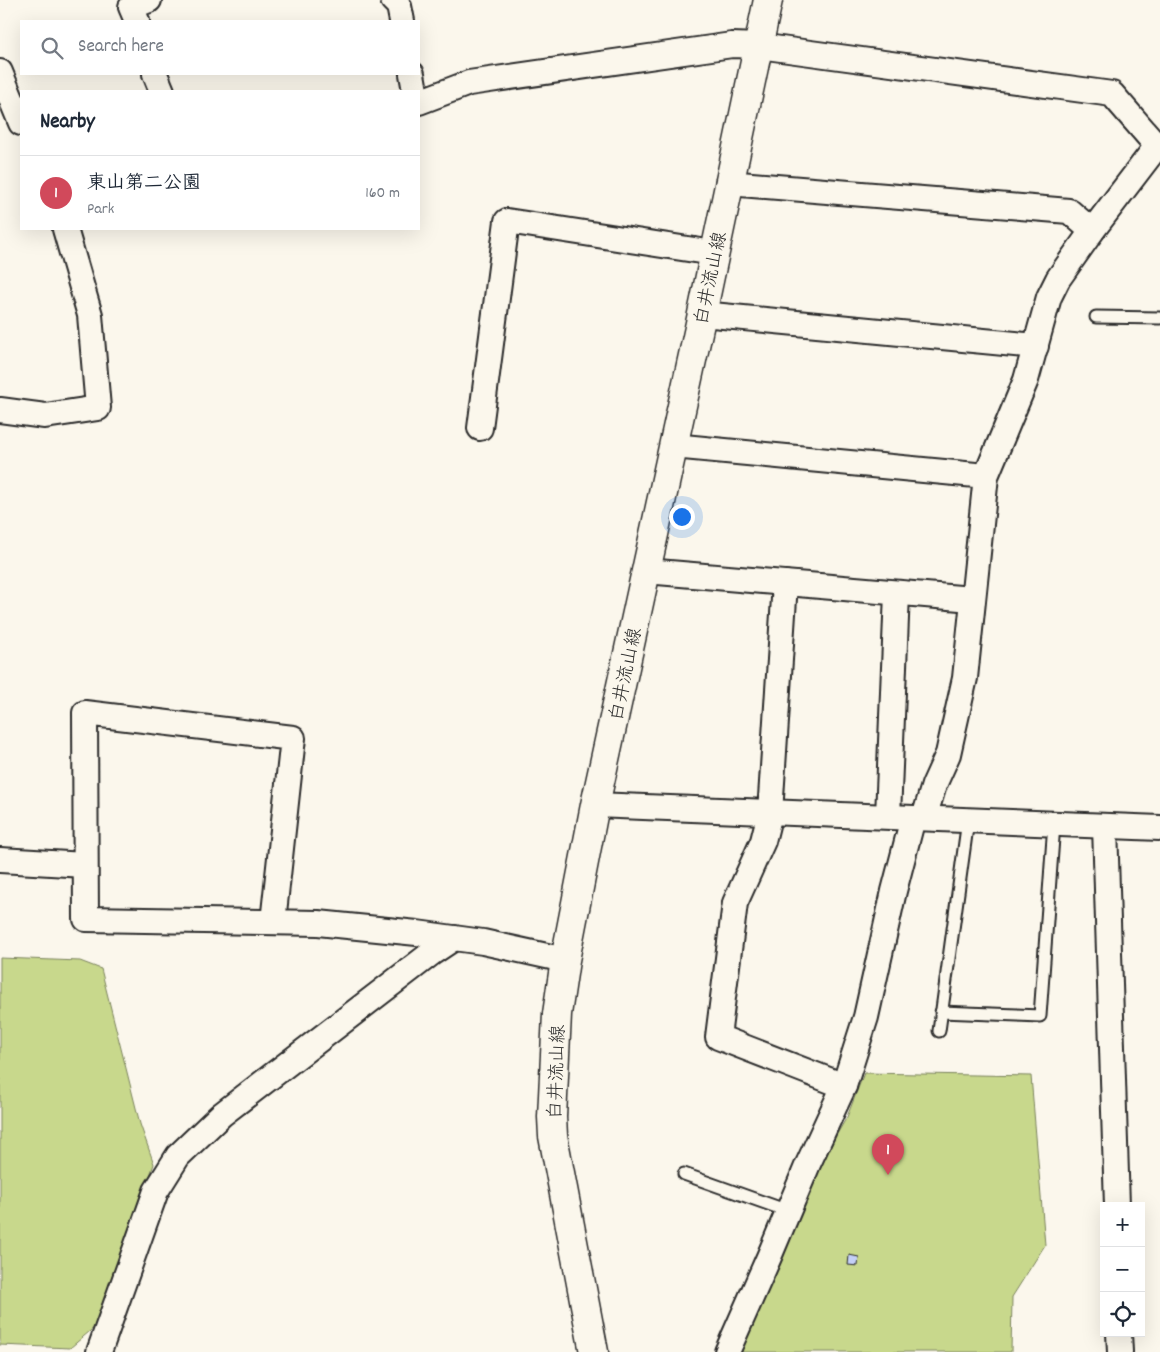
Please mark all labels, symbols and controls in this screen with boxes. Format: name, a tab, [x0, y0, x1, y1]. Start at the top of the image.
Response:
search box	[20, 20, 420, 75]
icon: search	[38, 34, 66, 62]
text: Search here	[78, 34, 164, 61]
text: Nearby	[40, 108, 95, 138]
text: 東山第二公園	[87, 171, 201, 198]
text: 1	[54, 182, 58, 205]
text: 160 m	[365, 182, 400, 205]
text: Park	[87, 198, 114, 221]
street label: 白井流山線	[689, 229, 736, 328]
your location	[669, 504, 695, 530]
street label: 白井流山線	[604, 625, 651, 724]
street label: 白井流山線	[543, 1024, 574, 1120]
pin: 1	[872, 1134, 904, 1175]
map controls	[1100, 1202, 1145, 1337]
button: +	[1100, 1202, 1145, 1247]
button: −	[1100, 1247, 1145, 1292]
button: locate	[1100, 1292, 1145, 1337]

